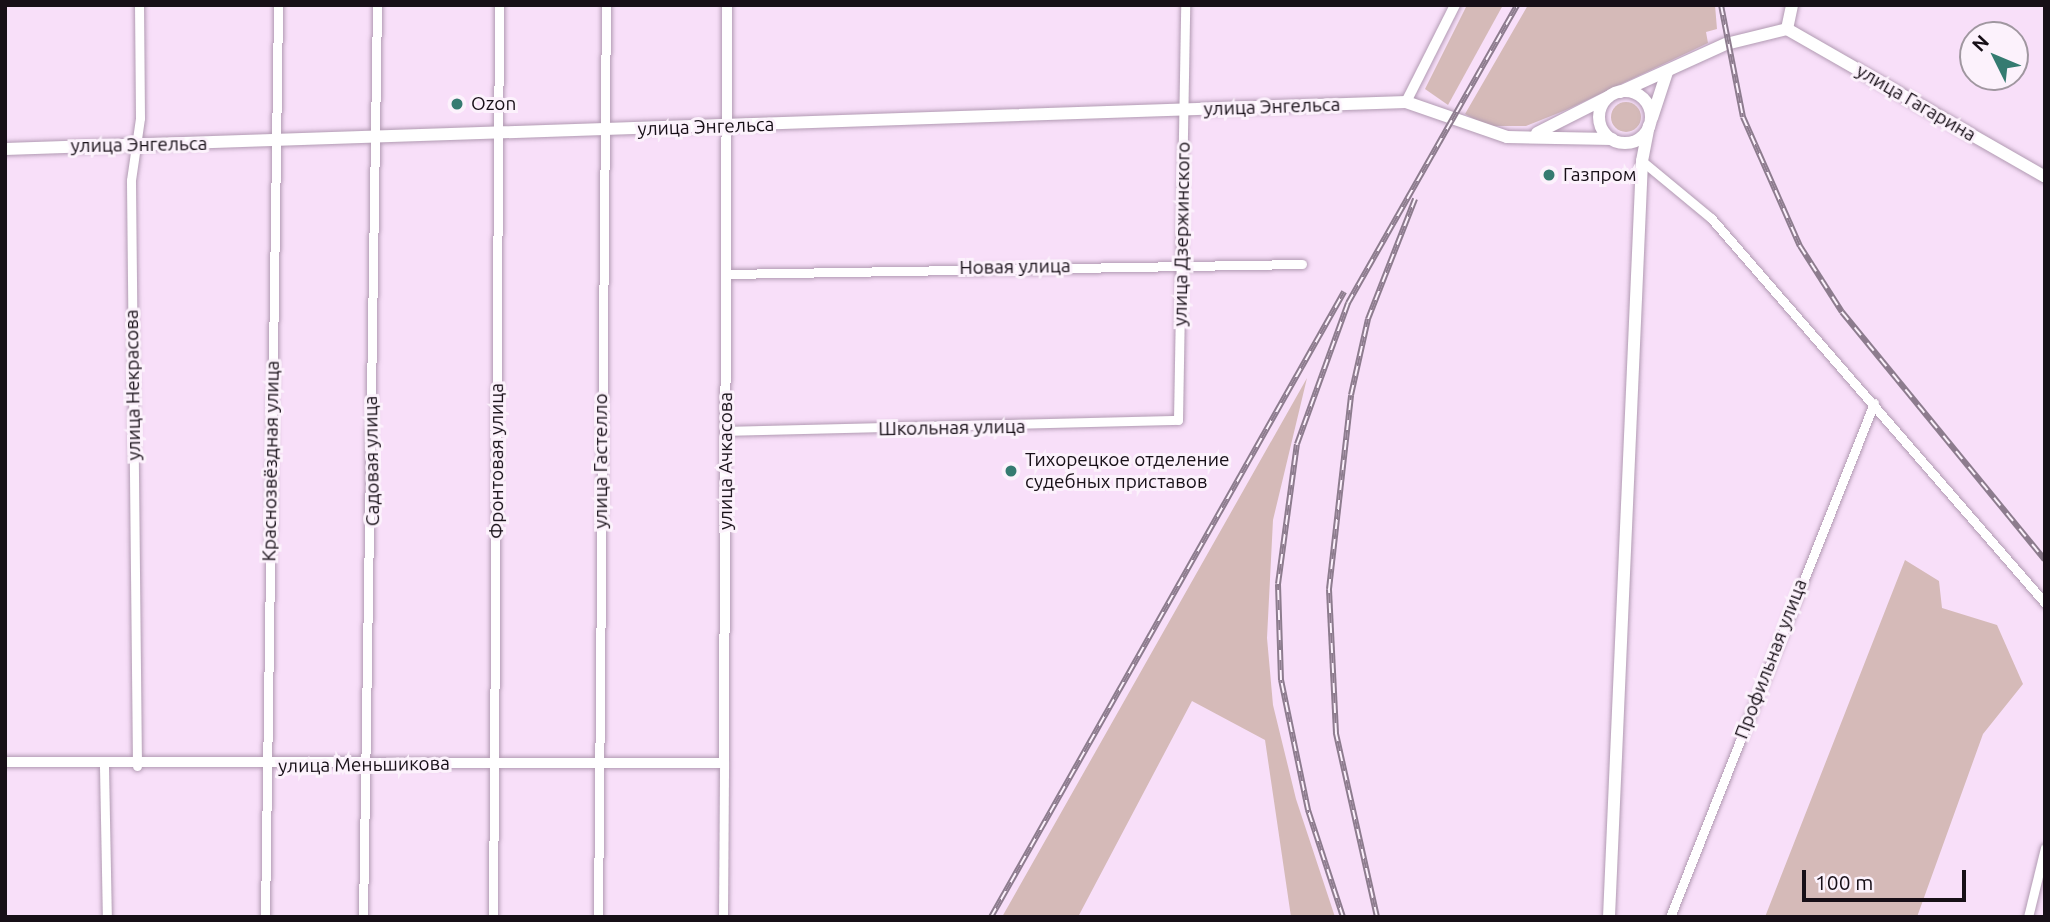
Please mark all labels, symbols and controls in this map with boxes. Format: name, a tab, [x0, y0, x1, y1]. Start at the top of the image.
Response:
north arrow	[1959, 21, 2029, 91]
text: N	[1967, 30, 1993, 56]
street label: улица Гагарина	[1852, 59, 1980, 147]
place label: Ozon	[471, 93, 516, 115]
street label: улица Энгельса	[1203, 93, 1341, 121]
marker: Ozon	[449, 96, 465, 112]
street label: улица Энгельса	[637, 113, 775, 141]
street label: улица Энгельса	[70, 132, 208, 158]
street label: улица Дзержинского	[1169, 141, 1195, 327]
place label: Газпром	[1563, 164, 1637, 186]
marker: Газпром	[1541, 167, 1557, 183]
street label: Новая улица	[959, 255, 1071, 279]
street label: улица Некрасова	[120, 309, 146, 461]
street label: Краснозвёздная улица	[258, 360, 284, 562]
street label: Фронтовая улица	[486, 383, 508, 539]
street label: улица Ачкасова	[715, 392, 737, 530]
street label: улица Гастелло	[590, 393, 612, 529]
street label: Садовая улица	[359, 396, 385, 526]
street label: Школьная улица	[878, 415, 1026, 441]
place label: Тихорецкое отделение судебных приставов	[1025, 449, 1229, 493]
marker: Тихорецкое отделение судебных приставов	[1003, 463, 1019, 479]
street label: Профильная улица	[1730, 576, 1812, 742]
street label: улица Меньшикова	[278, 752, 450, 778]
scale bar	[1805, 856, 1969, 900]
text: 100 m	[1815, 870, 1873, 894]

